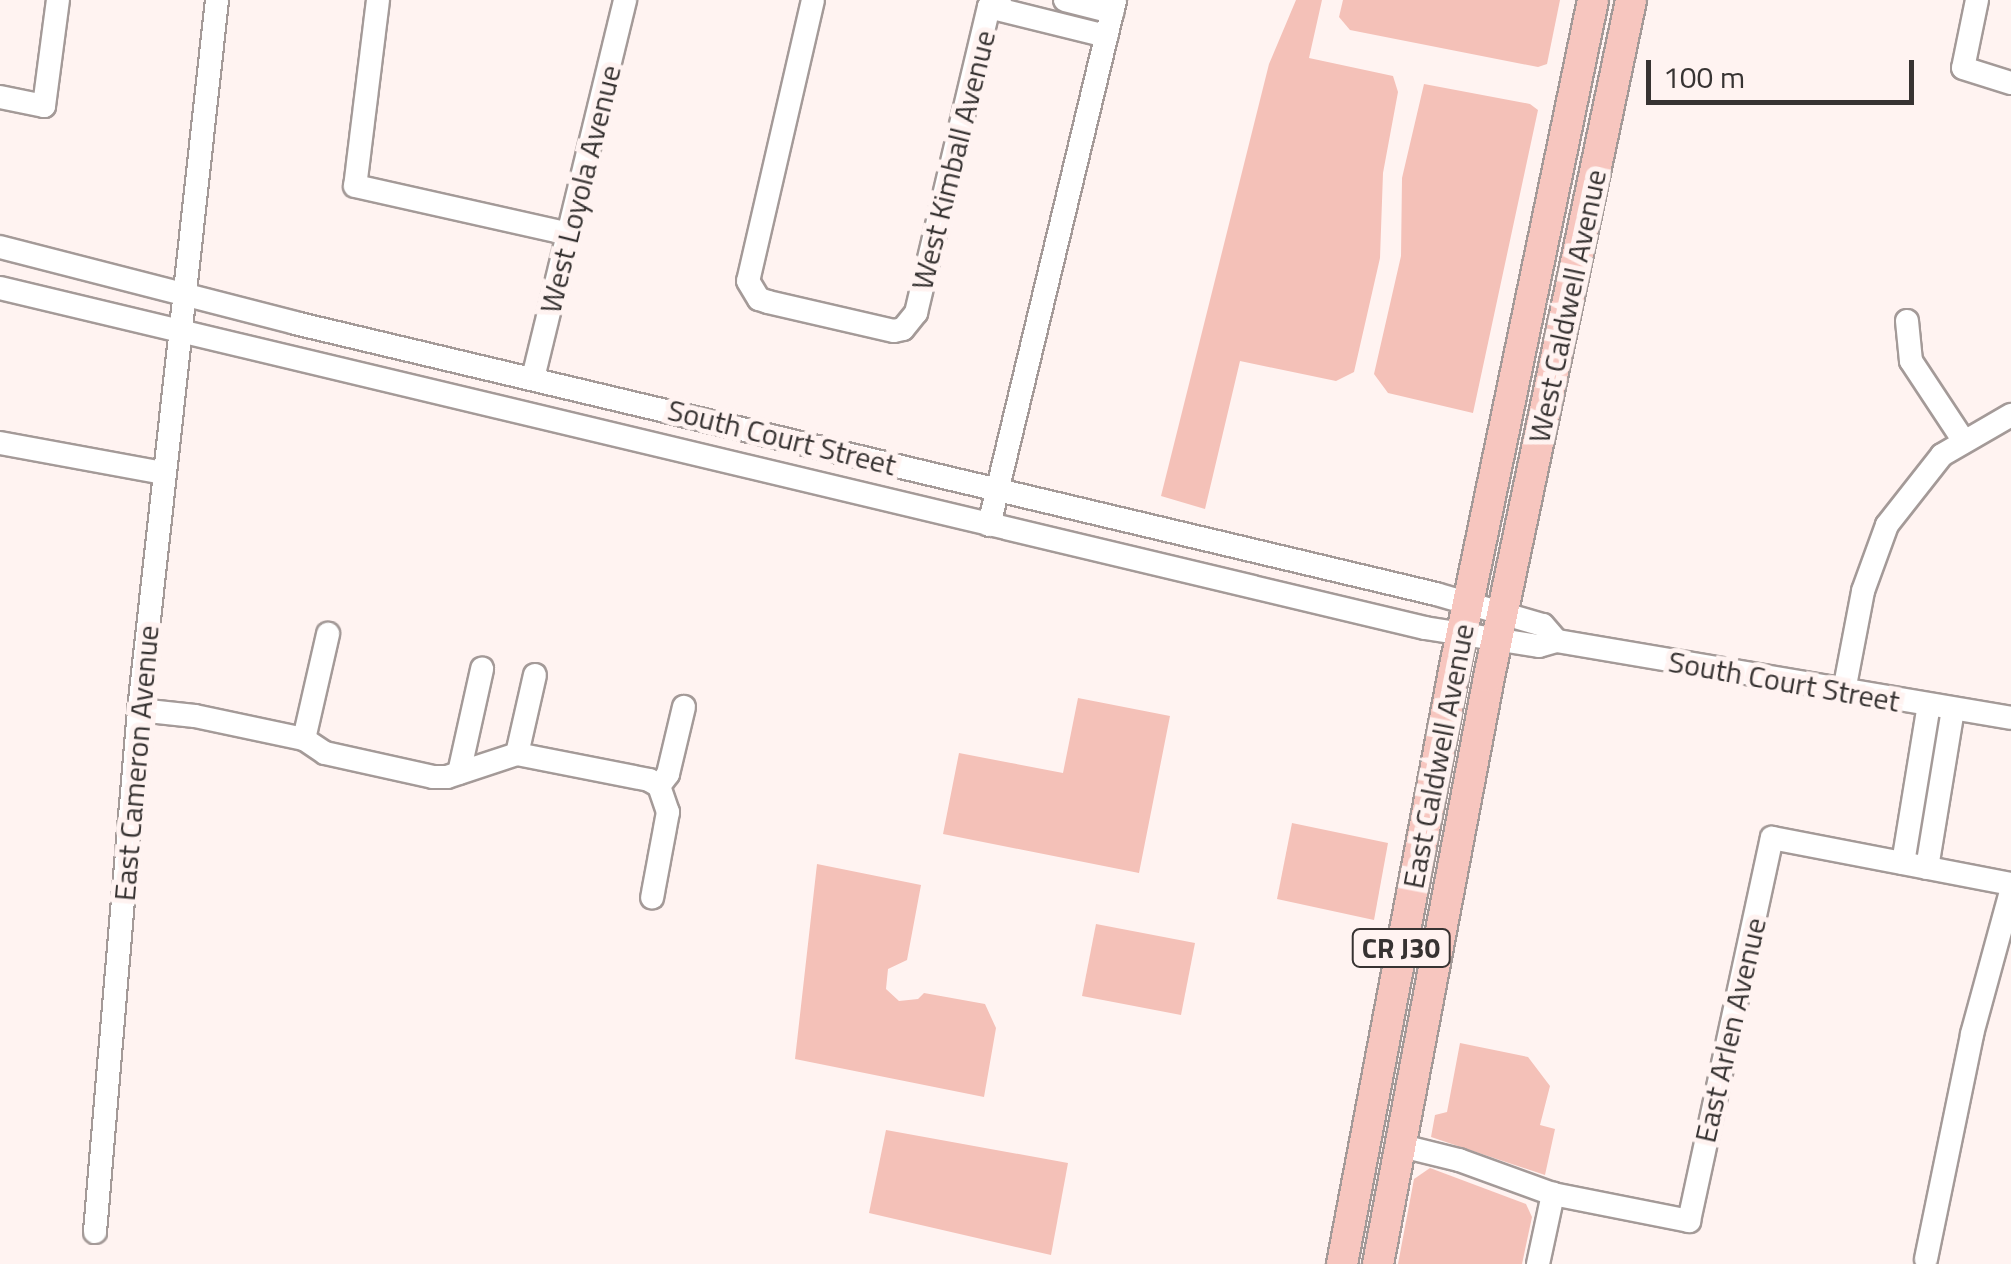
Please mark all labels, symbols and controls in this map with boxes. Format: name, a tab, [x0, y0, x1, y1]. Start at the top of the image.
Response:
street label: West Kimball Avenue	[903, 27, 1003, 293]
scale bar	[1651, 40, 1918, 102]
text: 100 m	[1663, 54, 1745, 100]
street label: West Loyola Avenue	[532, 61, 628, 317]
street label: West Caldwell Avenue	[1520, 166, 1614, 446]
street label: South Court Street	[664, 391, 900, 483]
street label: East Caldwell Avenue	[1395, 621, 1481, 891]
street label: East Cameron Avenue	[106, 624, 166, 902]
street label: South Court Street	[1666, 643, 1902, 719]
street label: East Arlen Avenue	[1687, 914, 1773, 1146]
road number: CR J30	[1351, 925, 1451, 971]

